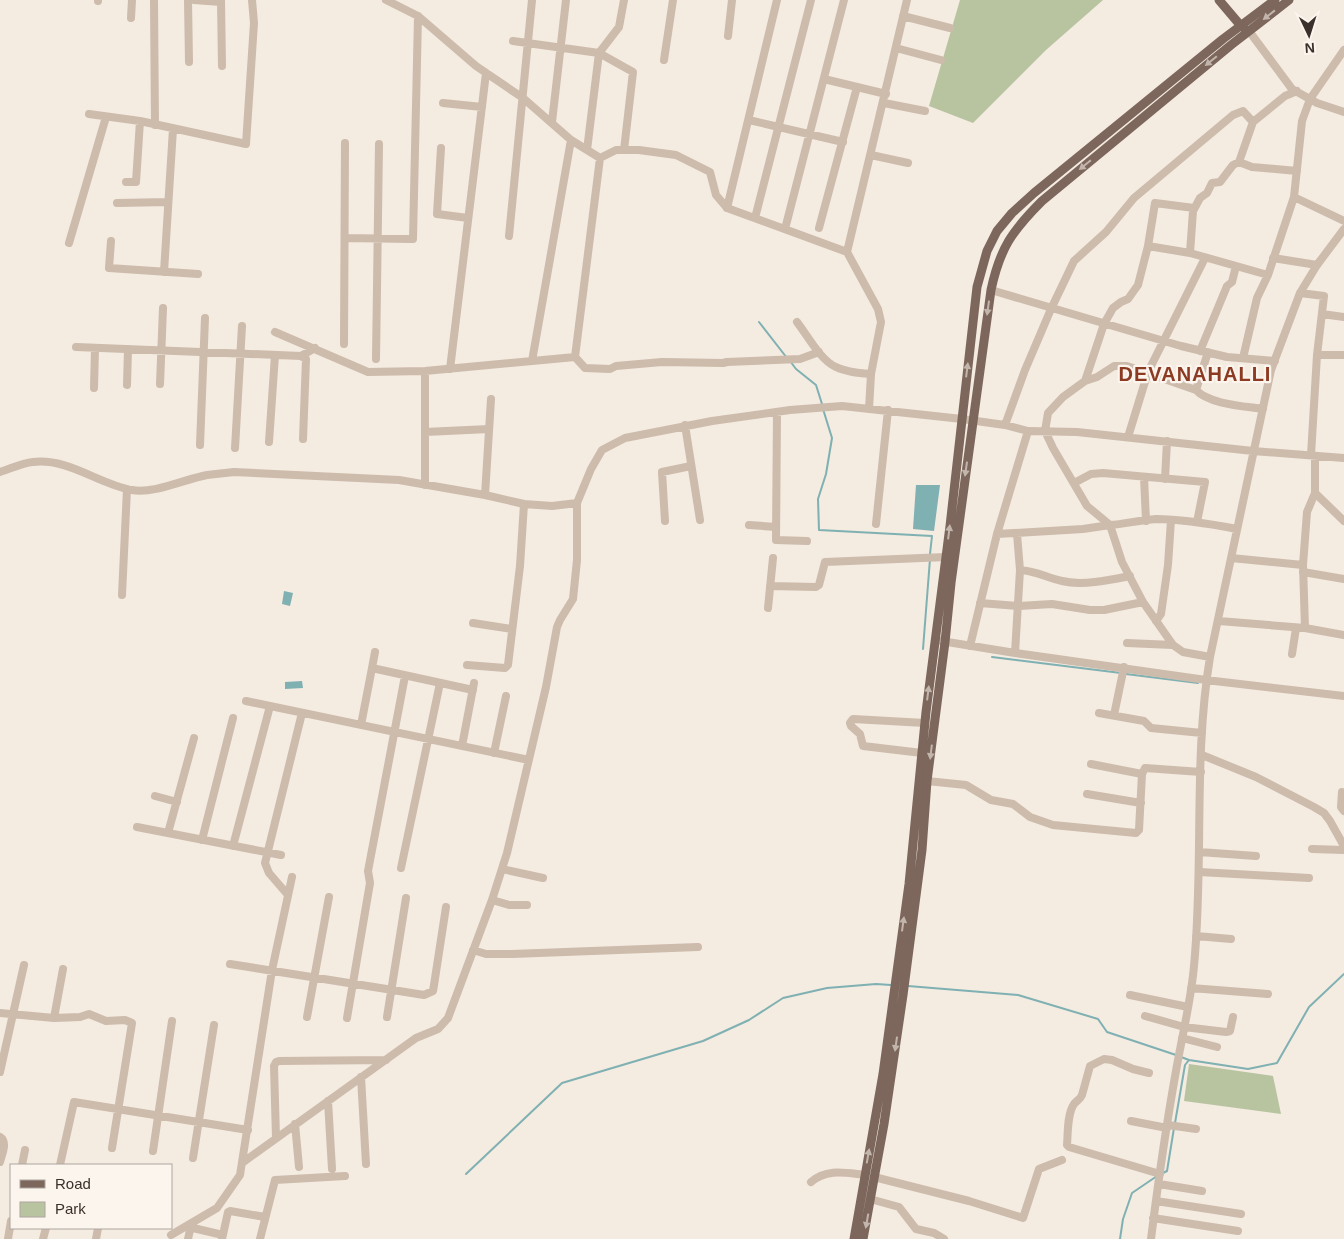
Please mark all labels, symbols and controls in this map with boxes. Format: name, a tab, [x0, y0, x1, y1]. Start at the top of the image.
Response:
one-way arrow	[1263, 10, 1276, 21]
north arrow	[1284, 10, 1334, 60]
text: N	[1304, 40, 1316, 56]
one-way arrow	[1205, 56, 1218, 67]
one-way arrow	[1079, 159, 1092, 170]
one-way arrow	[984, 301, 992, 317]
one-way arrow	[963, 362, 971, 378]
district label: DEVANAHALLI	[1119, 363, 1271, 385]
one-way arrow	[962, 462, 970, 478]
one-way arrow	[945, 523, 953, 539]
one-way arrow	[924, 684, 932, 700]
one-way arrow	[927, 744, 935, 760]
one-way arrow	[899, 916, 907, 932]
one-way arrow	[892, 1036, 900, 1052]
one-way arrow	[865, 1148, 873, 1164]
legend	[10, 1164, 172, 1229]
text: Road	[55, 1175, 91, 1192]
text: Park	[55, 1200, 86, 1217]
one-way arrow	[862, 1213, 870, 1229]

